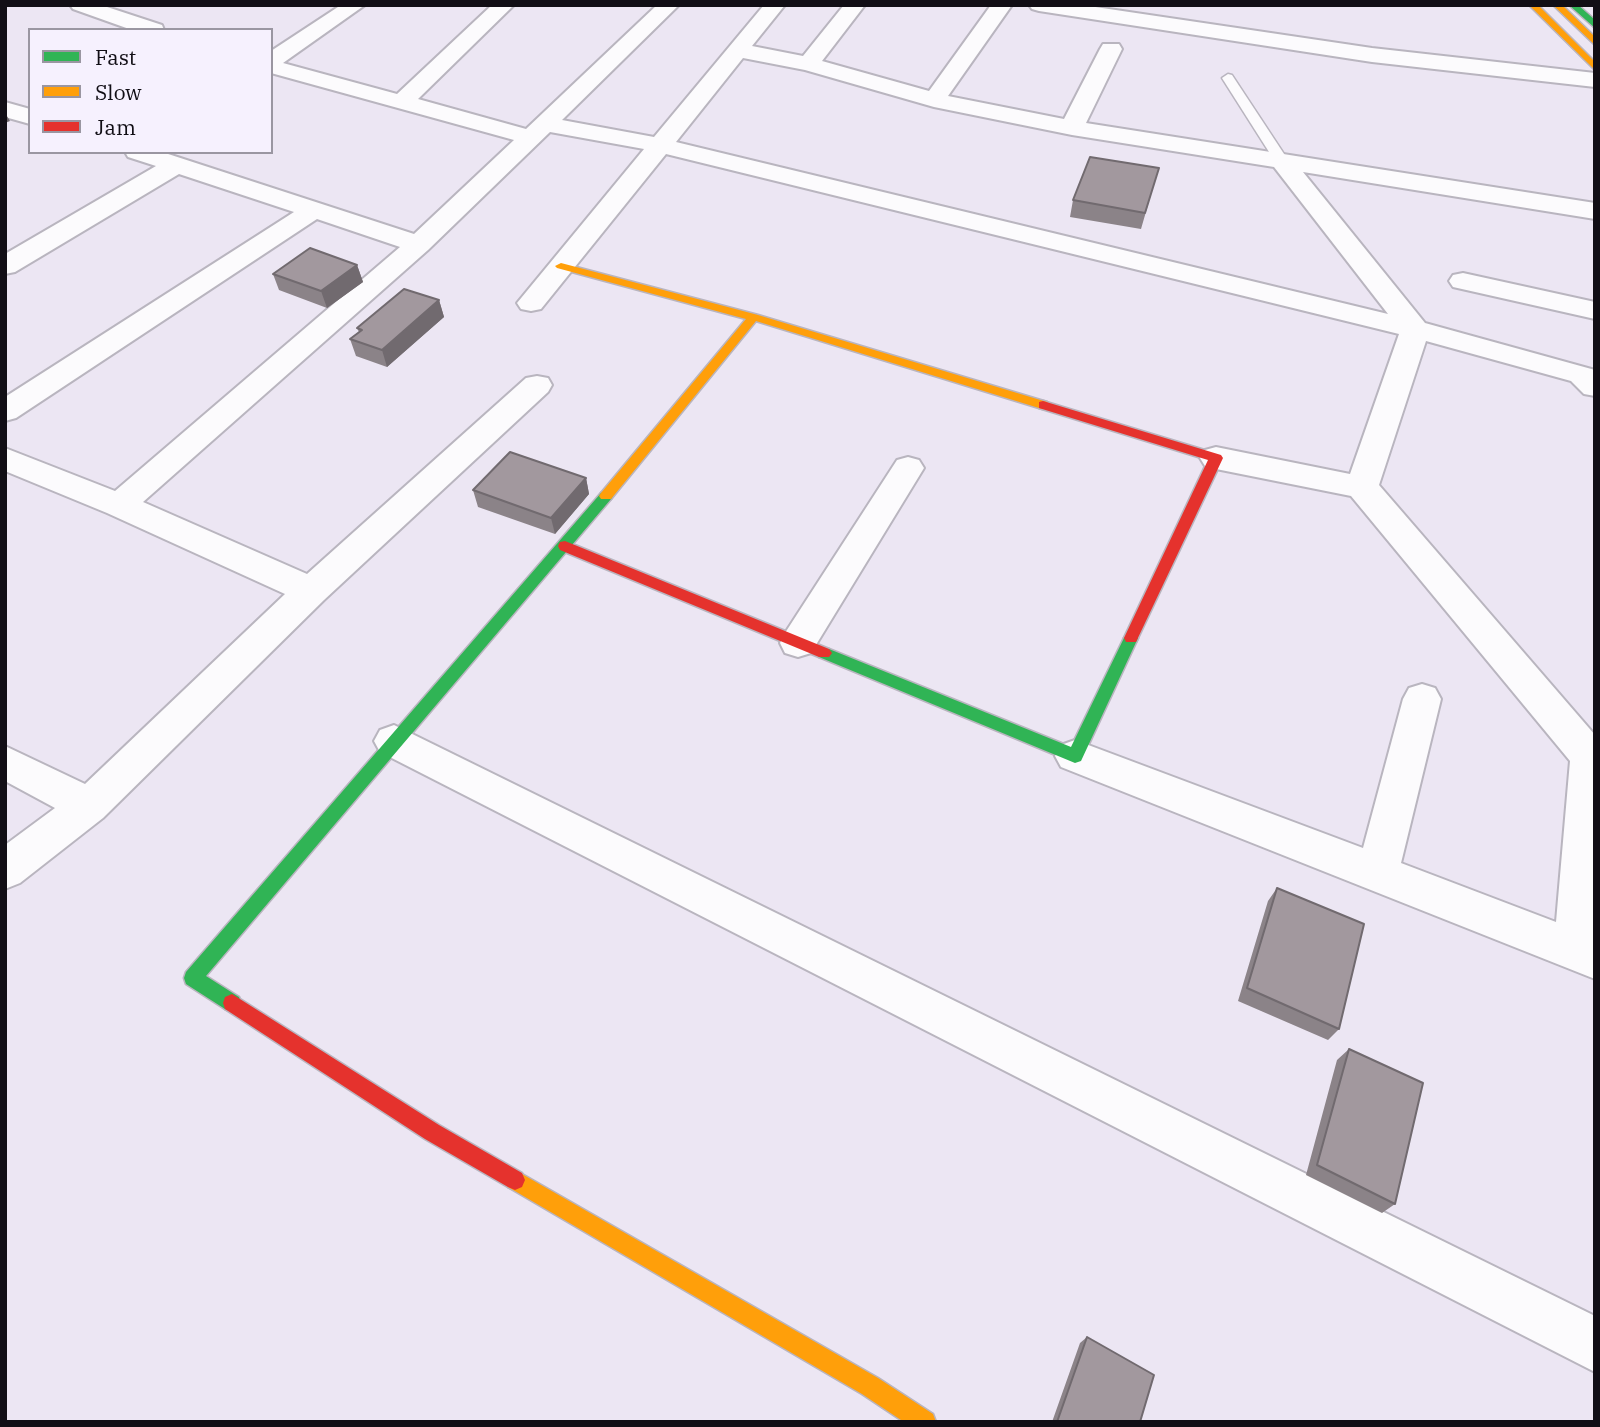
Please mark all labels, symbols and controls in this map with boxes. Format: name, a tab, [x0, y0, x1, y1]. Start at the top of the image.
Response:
legend	[28, 28, 273, 154]
text: Fast	[95, 43, 136, 71]
text: Slow	[95, 78, 142, 106]
text: Jam	[95, 113, 136, 141]

